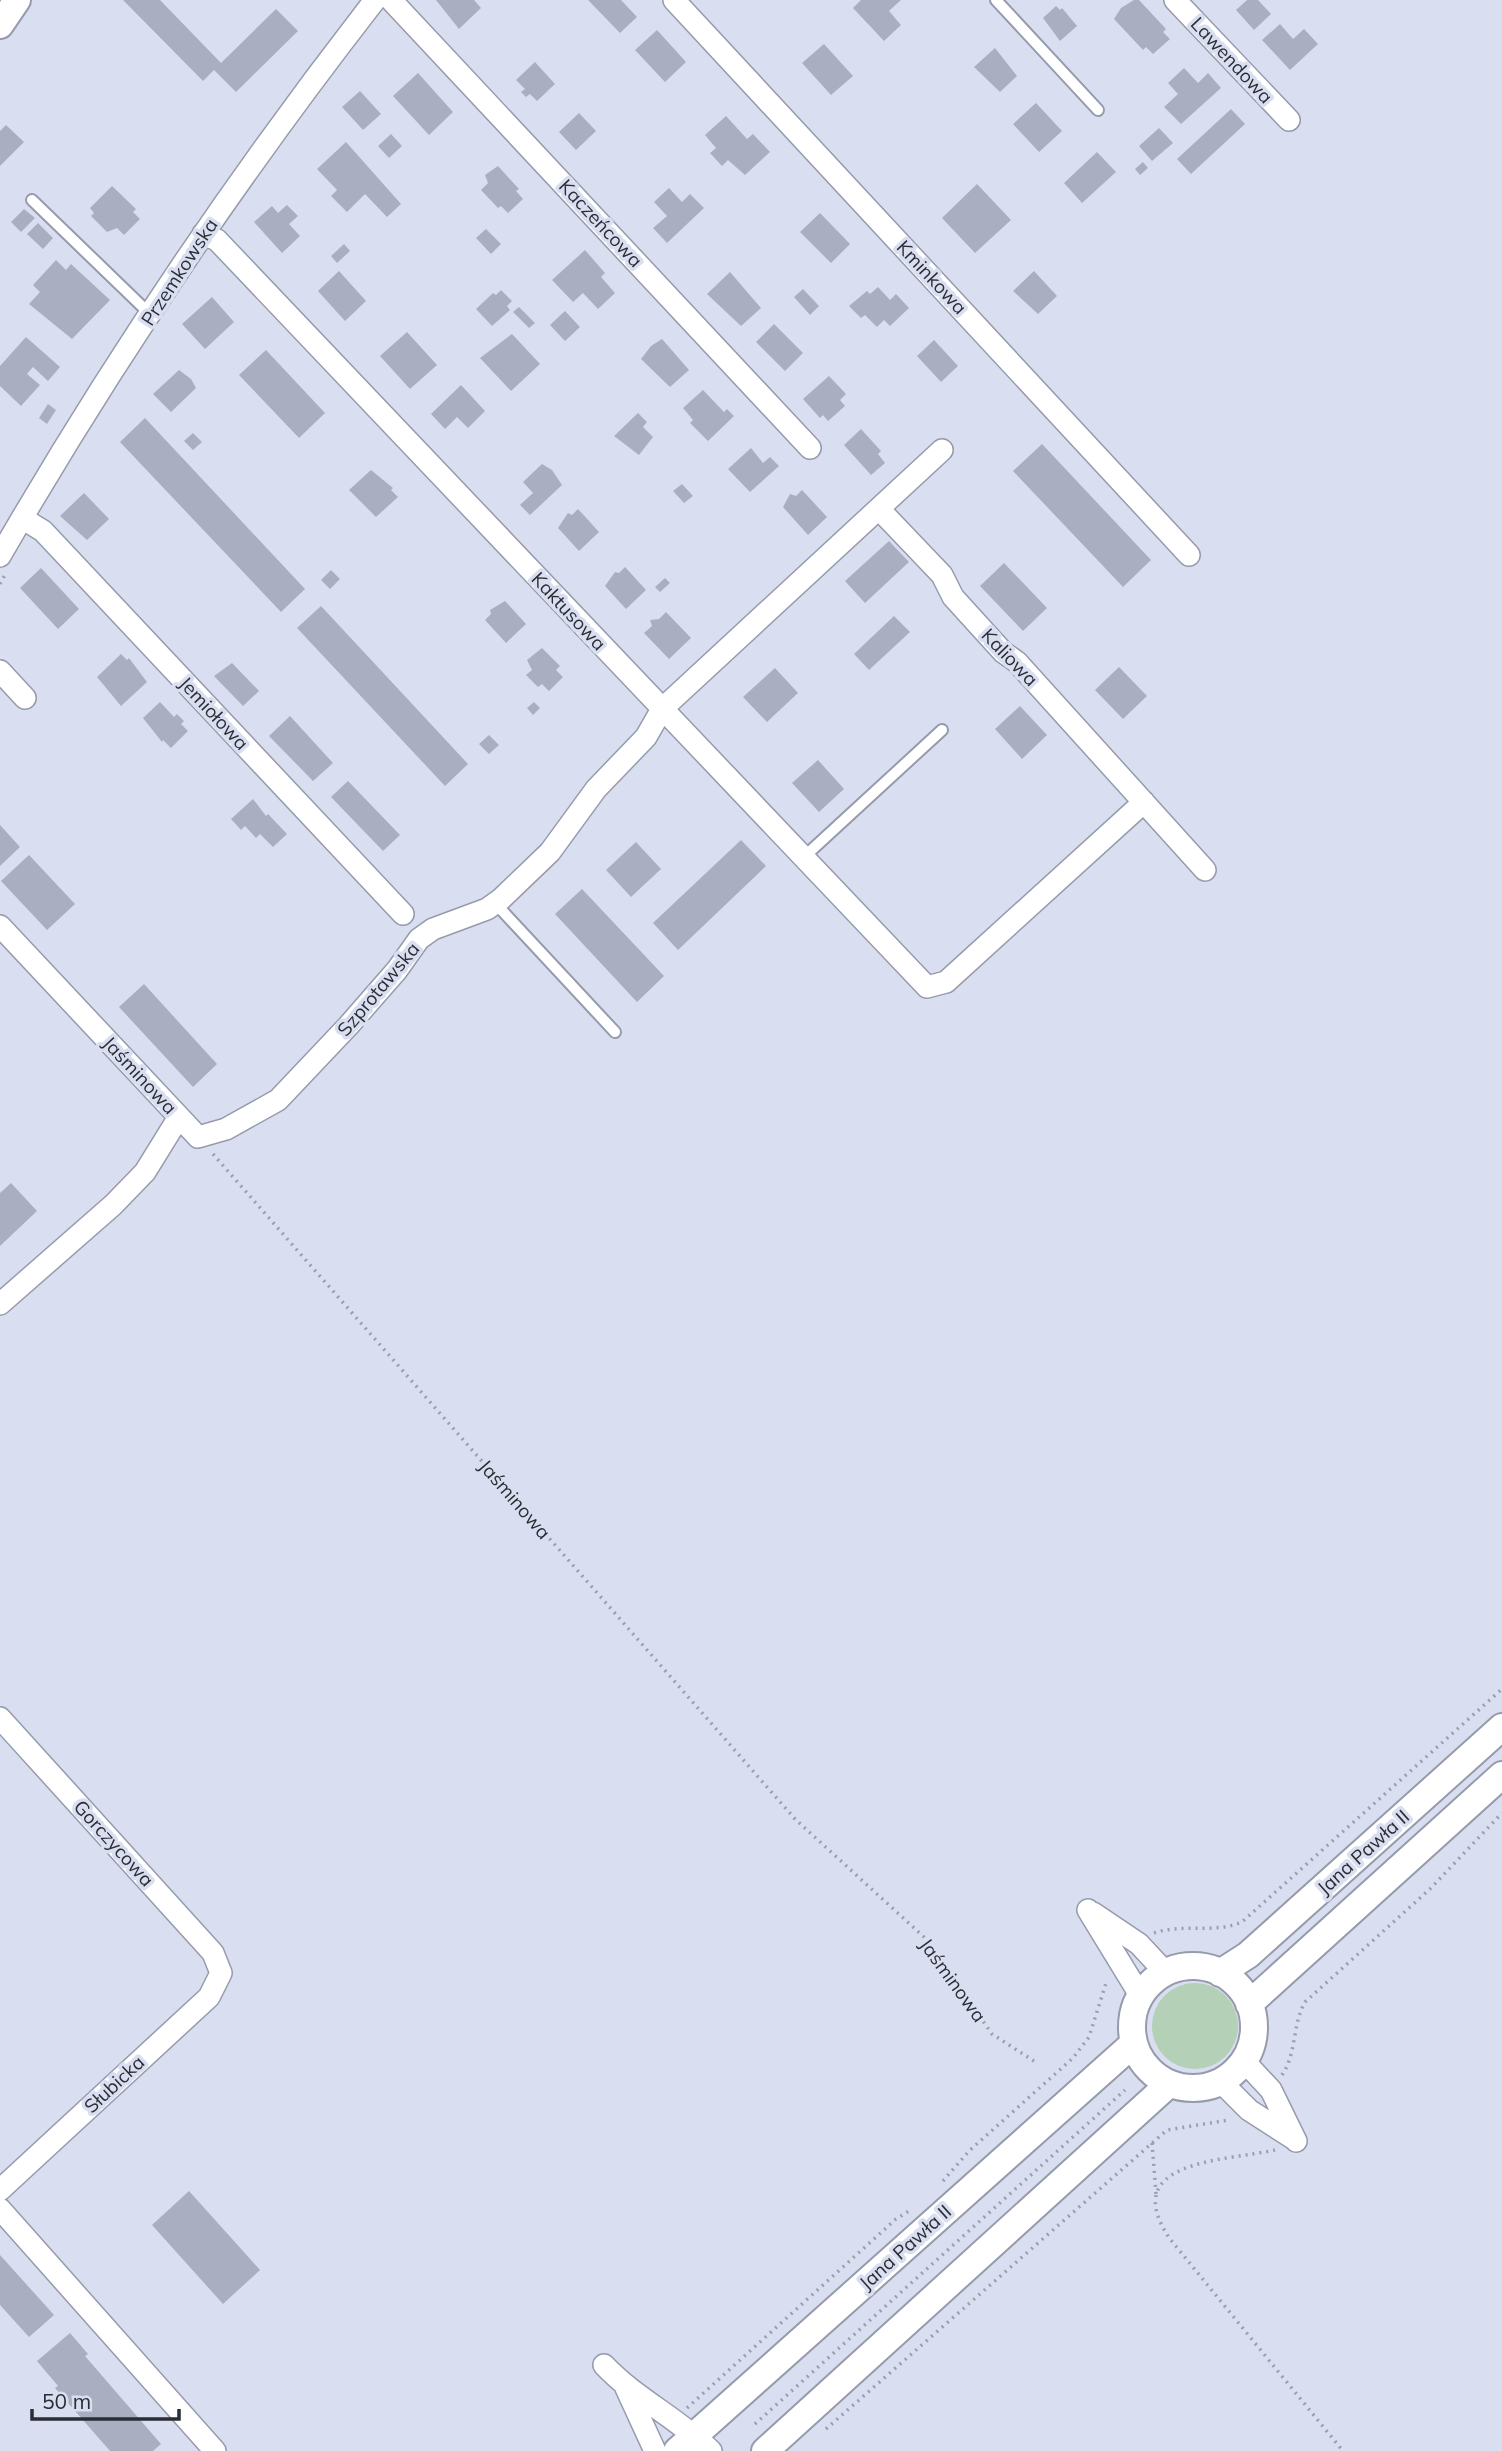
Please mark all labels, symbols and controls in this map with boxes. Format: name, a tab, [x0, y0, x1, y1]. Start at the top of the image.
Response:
street label: Lawendowa	[1186, 12, 1278, 108]
street label: Kaczeńcowa	[554, 174, 648, 272]
street label: Przemkowska	[135, 214, 223, 330]
street label: Kminkowa	[892, 235, 972, 319]
street label: Kaktusowa	[527, 567, 611, 655]
street label: Kaliowa	[977, 623, 1043, 691]
street label: Jemiołowa	[174, 671, 254, 755]
street label: Szprotawska	[332, 937, 424, 1041]
street label: Jaśminowa	[98, 1031, 182, 1119]
street label: Jaśminowa	[474, 1454, 556, 1544]
street label: Gorczycowa	[69, 1795, 159, 1891]
street label: Jana Pawła II	[1312, 1804, 1414, 1900]
street label: Jaśminowa	[915, 1933, 991, 2027]
street label: Słubicka	[79, 2050, 149, 2118]
street label: Jana Pawła II	[854, 2199, 956, 2295]
scale bar	[32, 2378, 178, 2422]
text: 50 m	[42, 2388, 91, 2414]

